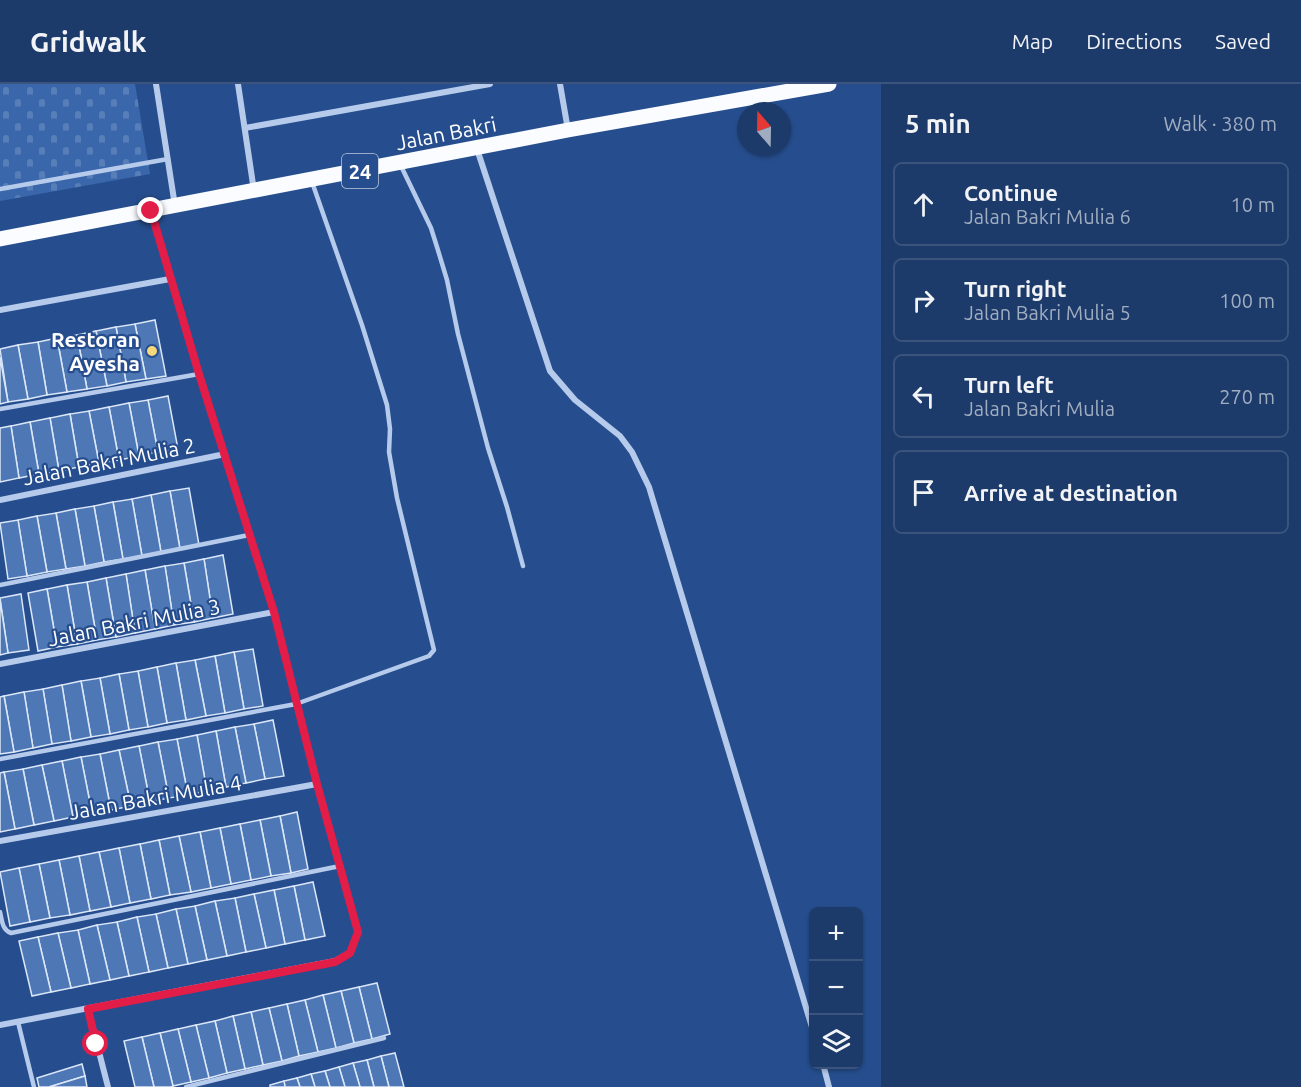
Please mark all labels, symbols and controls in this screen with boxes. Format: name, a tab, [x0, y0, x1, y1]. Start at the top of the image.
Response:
text: Gridwalk	[30, 26, 147, 57]
text: Map	[1012, 29, 1053, 53]
text: Directions	[1086, 29, 1182, 53]
text: Saved	[1215, 29, 1271, 53]
north arrow	[737, 102, 791, 156]
text: 5 min	[905, 109, 971, 138]
street label: Jalan Bakri	[394, 111, 498, 155]
text: Walk · 380 m	[1164, 112, 1277, 135]
road number: 24	[342, 154, 378, 188]
text: Continue	[964, 180, 1058, 205]
icon: ahead	[907, 188, 940, 221]
text: 10 m	[1231, 193, 1275, 216]
route end	[137, 197, 163, 223]
text: Jalan Bakri Mulia 6	[964, 205, 1131, 228]
text: Turn right	[964, 276, 1066, 301]
icon: right	[907, 284, 940, 317]
text: 100 m	[1219, 289, 1275, 312]
text: Jalan Bakri Mulia 5	[964, 301, 1131, 324]
place label: Restoran Ayesha	[51, 327, 140, 375]
marker: Restoran Ayesha	[145, 344, 159, 358]
text: Turn left	[964, 372, 1054, 397]
icon: left	[907, 380, 940, 413]
text: 270 m	[1219, 385, 1275, 408]
text: Jalan Bakri Mulia	[964, 397, 1115, 420]
street label: Jalan Bakri Mulia 2	[21, 433, 197, 489]
icon: arrive	[907, 476, 940, 509]
text: Arrive at destination	[964, 480, 1178, 505]
street label: Jalan Bakri Mulia 3	[46, 594, 222, 650]
street label: Jalan Bakri Mulia 4	[67, 770, 243, 824]
map controls	[809, 907, 863, 1069]
button: +	[809, 907, 863, 961]
button: −	[809, 961, 863, 1015]
button: layers	[809, 1015, 863, 1069]
route start	[82, 1030, 108, 1056]

